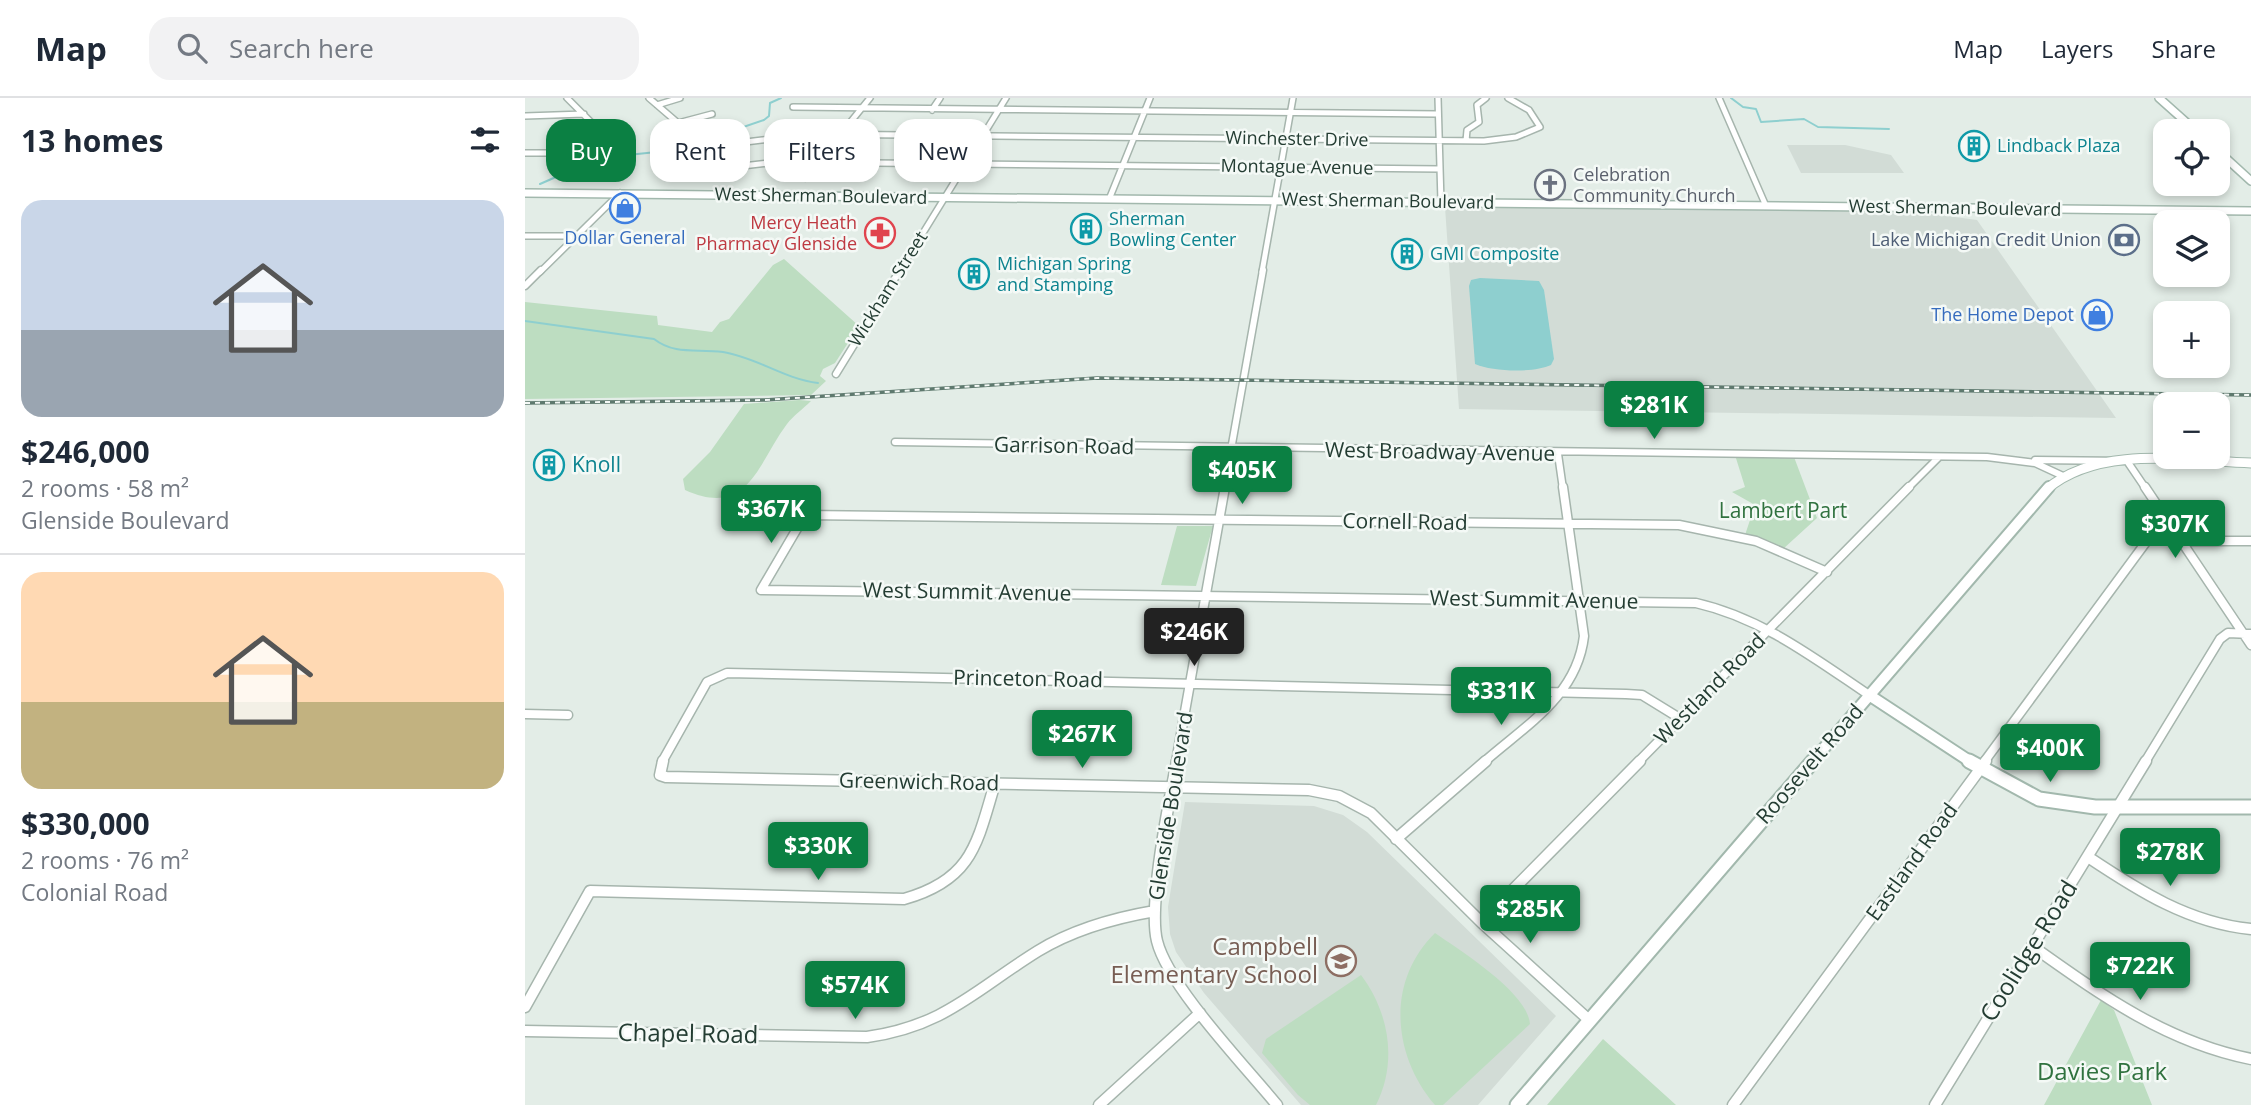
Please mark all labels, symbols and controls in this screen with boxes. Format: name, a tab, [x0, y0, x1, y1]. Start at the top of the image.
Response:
search box	[149, 17, 639, 80]
text: Map	[35, 26, 107, 71]
icon: search	[173, 29, 211, 67]
text: Search here	[229, 30, 374, 66]
text: Map	[1953, 32, 2003, 65]
text: Layers	[2041, 32, 2114, 65]
text: Share	[2152, 32, 2216, 65]
chip: Buy	[546, 119, 636, 182]
chip: Rent	[650, 119, 750, 182]
chip: Filters	[764, 119, 880, 182]
chip: New	[894, 119, 992, 182]
map controls	[2153, 119, 2230, 469]
button: locate	[2153, 119, 2230, 196]
text: 13 homes	[21, 120, 164, 161]
icon: filters	[466, 121, 504, 159]
street label: Winchester Drive	[1225, 125, 1369, 151]
building icon: Lindback Plaza	[1957, 129, 1991, 163]
place label: Lindback Plaza	[1997, 133, 2121, 157]
street label: Montague Avenue	[1220, 153, 1374, 179]
place label: Celebration Community Church	[1573, 162, 1736, 207]
church icon: Celebration Community Church	[1533, 168, 1567, 202]
street label: West Sherman Boulevard	[714, 181, 928, 209]
street label: West Sherman Boulevard	[1281, 186, 1495, 214]
shop icon: Dollar General	[608, 191, 642, 225]
street label: West Sherman Boulevard	[1848, 193, 2062, 221]
place label: Sherman Bowling Center	[1109, 206, 1237, 251]
place label: Mercy Heath Pharmacy Glenside	[696, 210, 857, 255]
button: layers	[2153, 210, 2230, 287]
building icon: Sherman Bowling Center	[1069, 212, 1103, 246]
pharmacy icon: Mercy Heath Pharmacy Glenside	[863, 216, 897, 250]
bank icon: Lake Michigan Credit Union	[2107, 223, 2141, 257]
place label: Dollar General	[564, 225, 686, 249]
street label: Wickham Street	[842, 226, 932, 351]
place label: Lake Michigan Credit Union	[1871, 227, 2101, 251]
building icon: GMI Composite	[1390, 237, 1424, 271]
place label: GMI Composite	[1430, 241, 1559, 265]
icon: home	[200, 245, 326, 371]
place label: Michigan Spring and Stamping	[997, 251, 1131, 296]
building icon: Michigan Spring and Stamping	[957, 257, 991, 291]
shop icon: The Home Depot	[2080, 298, 2114, 332]
button: +	[2153, 301, 2230, 378]
place label: The Home Depot	[1931, 302, 2074, 326]
pin: $281K	[1605, 382, 1703, 441]
text: $281K	[1620, 388, 1688, 420]
button: −	[2153, 392, 2230, 469]
street label: Garrison Road	[994, 430, 1135, 460]
text: $246,000	[21, 431, 150, 472]
street label: West Broadway Avenue	[1325, 435, 1555, 467]
pin: $405K	[1193, 446, 1291, 506]
building icon: Knoll	[532, 448, 566, 482]
place label: Knoll	[572, 450, 621, 478]
text: $405K	[1208, 453, 1276, 485]
text: 2 rooms · 58 m²	[21, 472, 189, 504]
pin: $367K	[722, 486, 820, 545]
text: $367K	[737, 492, 805, 524]
park label: Lambert Part	[1719, 496, 1847, 524]
pin: $307K	[2126, 500, 2224, 560]
text: Glenside Boulevard	[21, 504, 230, 536]
street label: Cornell Road	[1342, 506, 1468, 536]
text: $307K	[2141, 507, 2209, 539]
street label: West Summit Avenue	[862, 575, 1072, 607]
street label: West Summit Avenue	[1429, 583, 1639, 615]
pin: $246K	[1145, 608, 1243, 668]
text: $246K	[1160, 615, 1228, 647]
icon: home	[200, 617, 326, 743]
street label: Westland Road	[1647, 626, 1771, 750]
street label: Princeton Road	[953, 663, 1103, 693]
pin: $331K	[1452, 668, 1550, 727]
text: $331K	[1467, 674, 1535, 706]
street label: Roosevelt Road	[1749, 697, 1869, 829]
pin: $267K	[1033, 710, 1131, 770]
street label: Glenside Boulevard	[1141, 710, 1199, 902]
text: $267K	[1048, 717, 1116, 749]
pin: $400K	[2001, 724, 2099, 784]
text: $400K	[2016, 731, 2084, 763]
street label: Greenwich Road	[839, 766, 999, 796]
street label: Eastland Road	[1859, 797, 1963, 926]
text: $330,000	[21, 803, 150, 844]
pin: $330K	[769, 822, 867, 882]
pin: $278K	[2121, 828, 2219, 888]
text: $330K	[784, 829, 852, 861]
text: $278K	[2136, 835, 2204, 867]
text: 2 rooms · 76 m²	[21, 844, 189, 876]
street label: Coolidge Road	[1971, 873, 2084, 1027]
text: Colonial Road	[21, 876, 168, 908]
pin: $285K	[1481, 886, 1579, 945]
text: $285K	[1496, 892, 1564, 924]
place label: Campbell Elementary School	[1110, 929, 1318, 990]
pin: $722K	[2091, 942, 2189, 1002]
school or university icon: Campbell Elementary School	[1324, 944, 1358, 978]
text: $722K	[2106, 949, 2174, 981]
pin: $574K	[806, 962, 904, 1021]
text: $574K	[821, 968, 889, 1000]
street label: Chapel Road	[617, 1015, 759, 1050]
park label: Davies Park	[2037, 1054, 2167, 1087]

